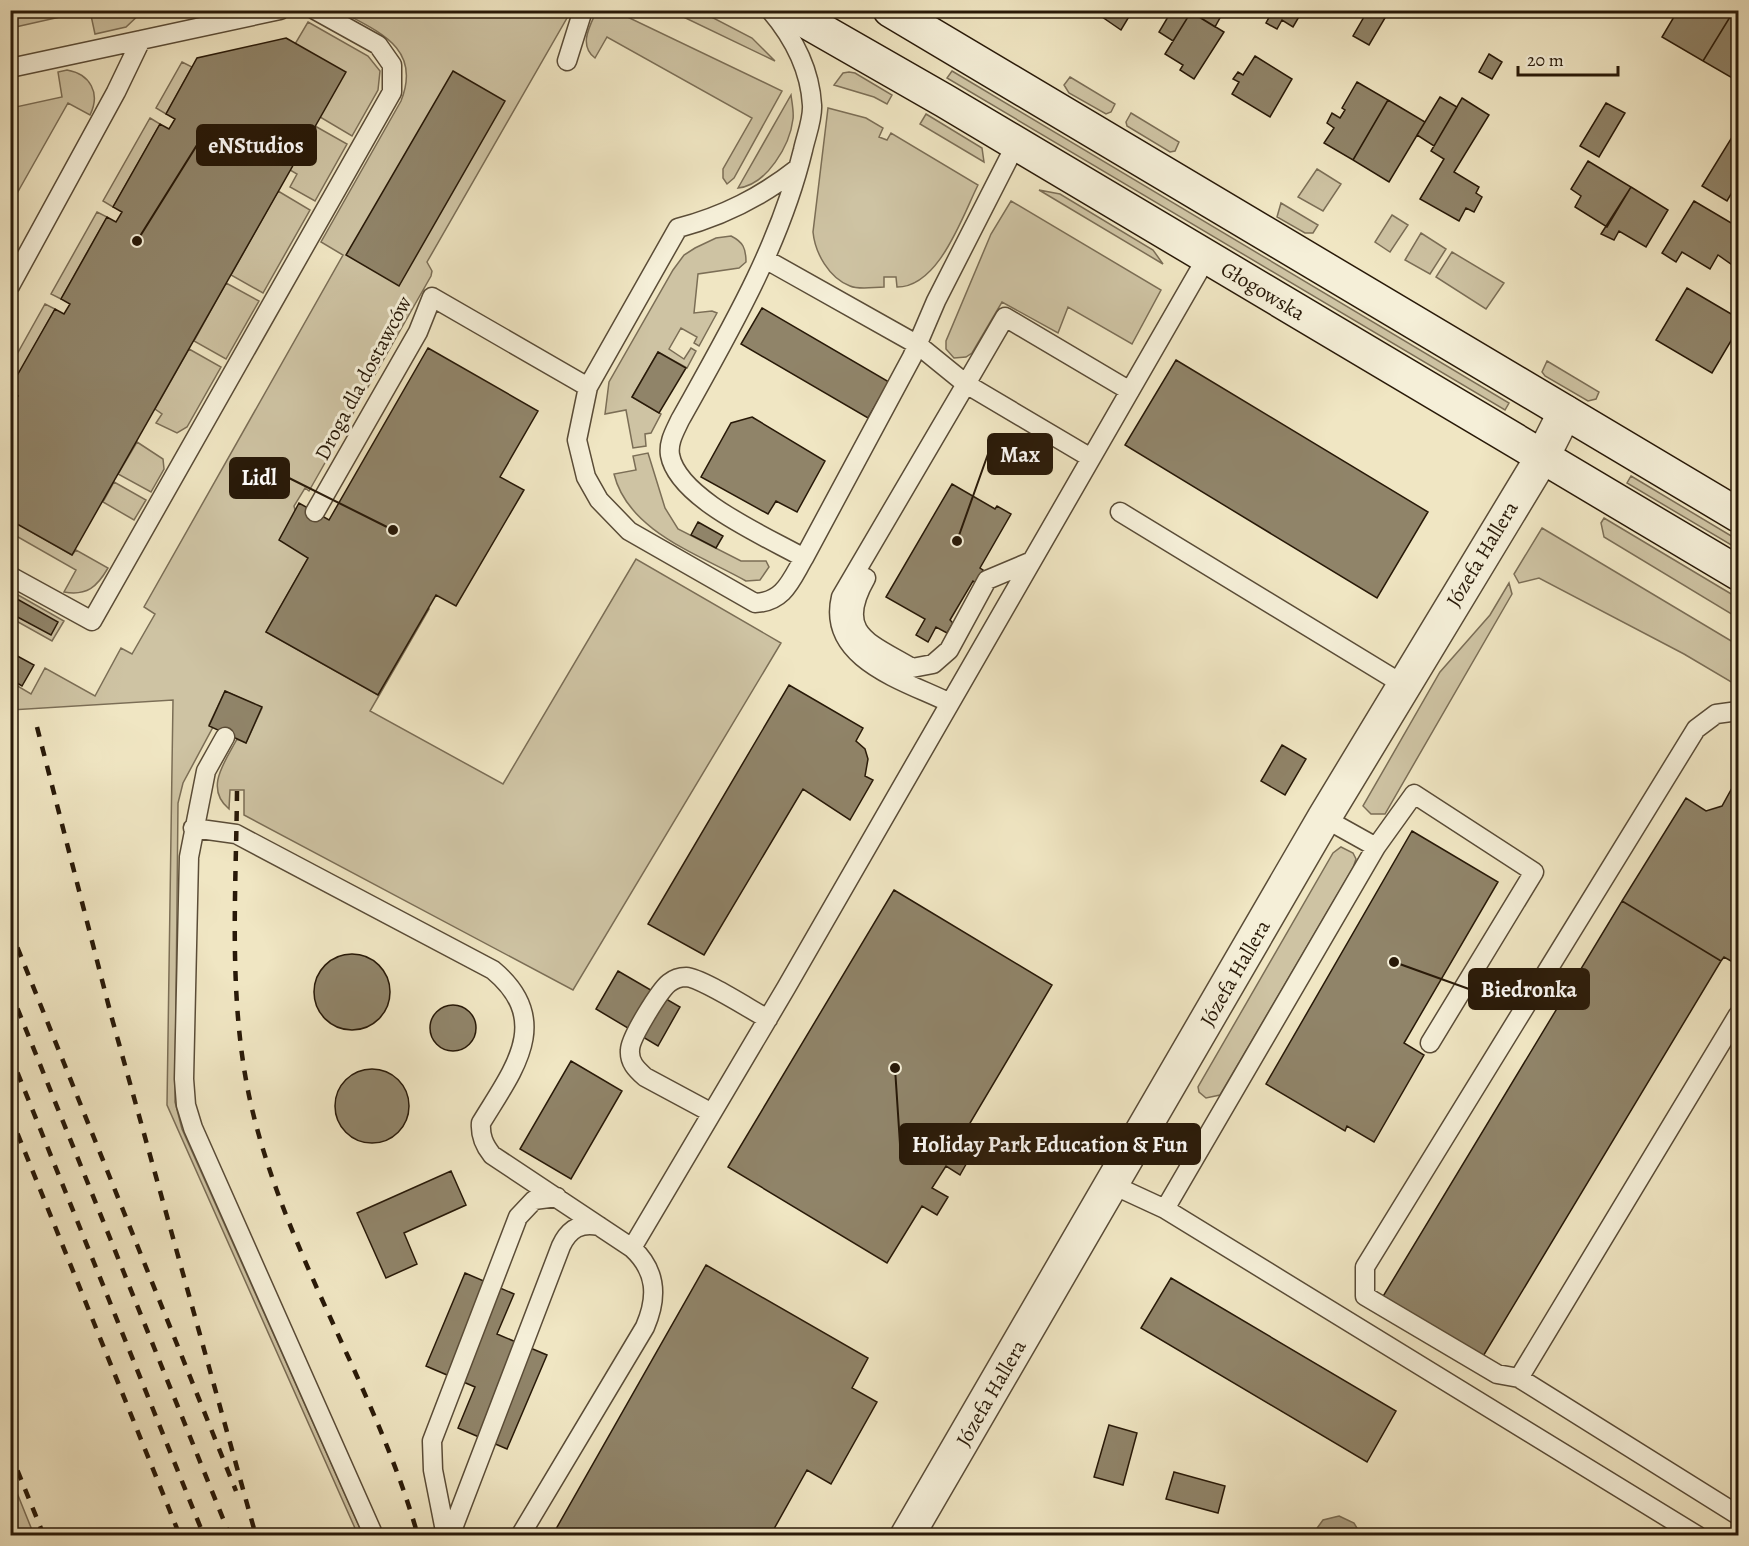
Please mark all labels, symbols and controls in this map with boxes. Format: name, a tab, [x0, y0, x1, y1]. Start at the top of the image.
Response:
scale bar	[1518, 39, 1618, 77]
text: 20 m	[1527, 48, 1564, 72]
callout: eNStudios	[197, 125, 316, 165]
text: eNStudios	[208, 131, 304, 161]
street label: Głogowska	[1216, 255, 1311, 327]
street label: Droga dla dostawców	[308, 291, 418, 465]
callout: Max	[988, 434, 1052, 474]
text: Max	[1000, 440, 1040, 470]
callout: Lidl	[230, 458, 289, 498]
text: Lidl	[241, 463, 277, 493]
street label: Józefa Hallera	[1439, 496, 1525, 612]
street label: Józefa Hallera	[1193, 914, 1277, 1031]
callout: Biedronka	[1469, 969, 1589, 1009]
text: Biedronka	[1481, 975, 1578, 1005]
callout: Holiday Park Education & Fun	[900, 1124, 1200, 1164]
text: Holiday Park Education & Fun	[912, 1130, 1188, 1160]
street label: Józefa Hallera	[949, 1334, 1033, 1451]

